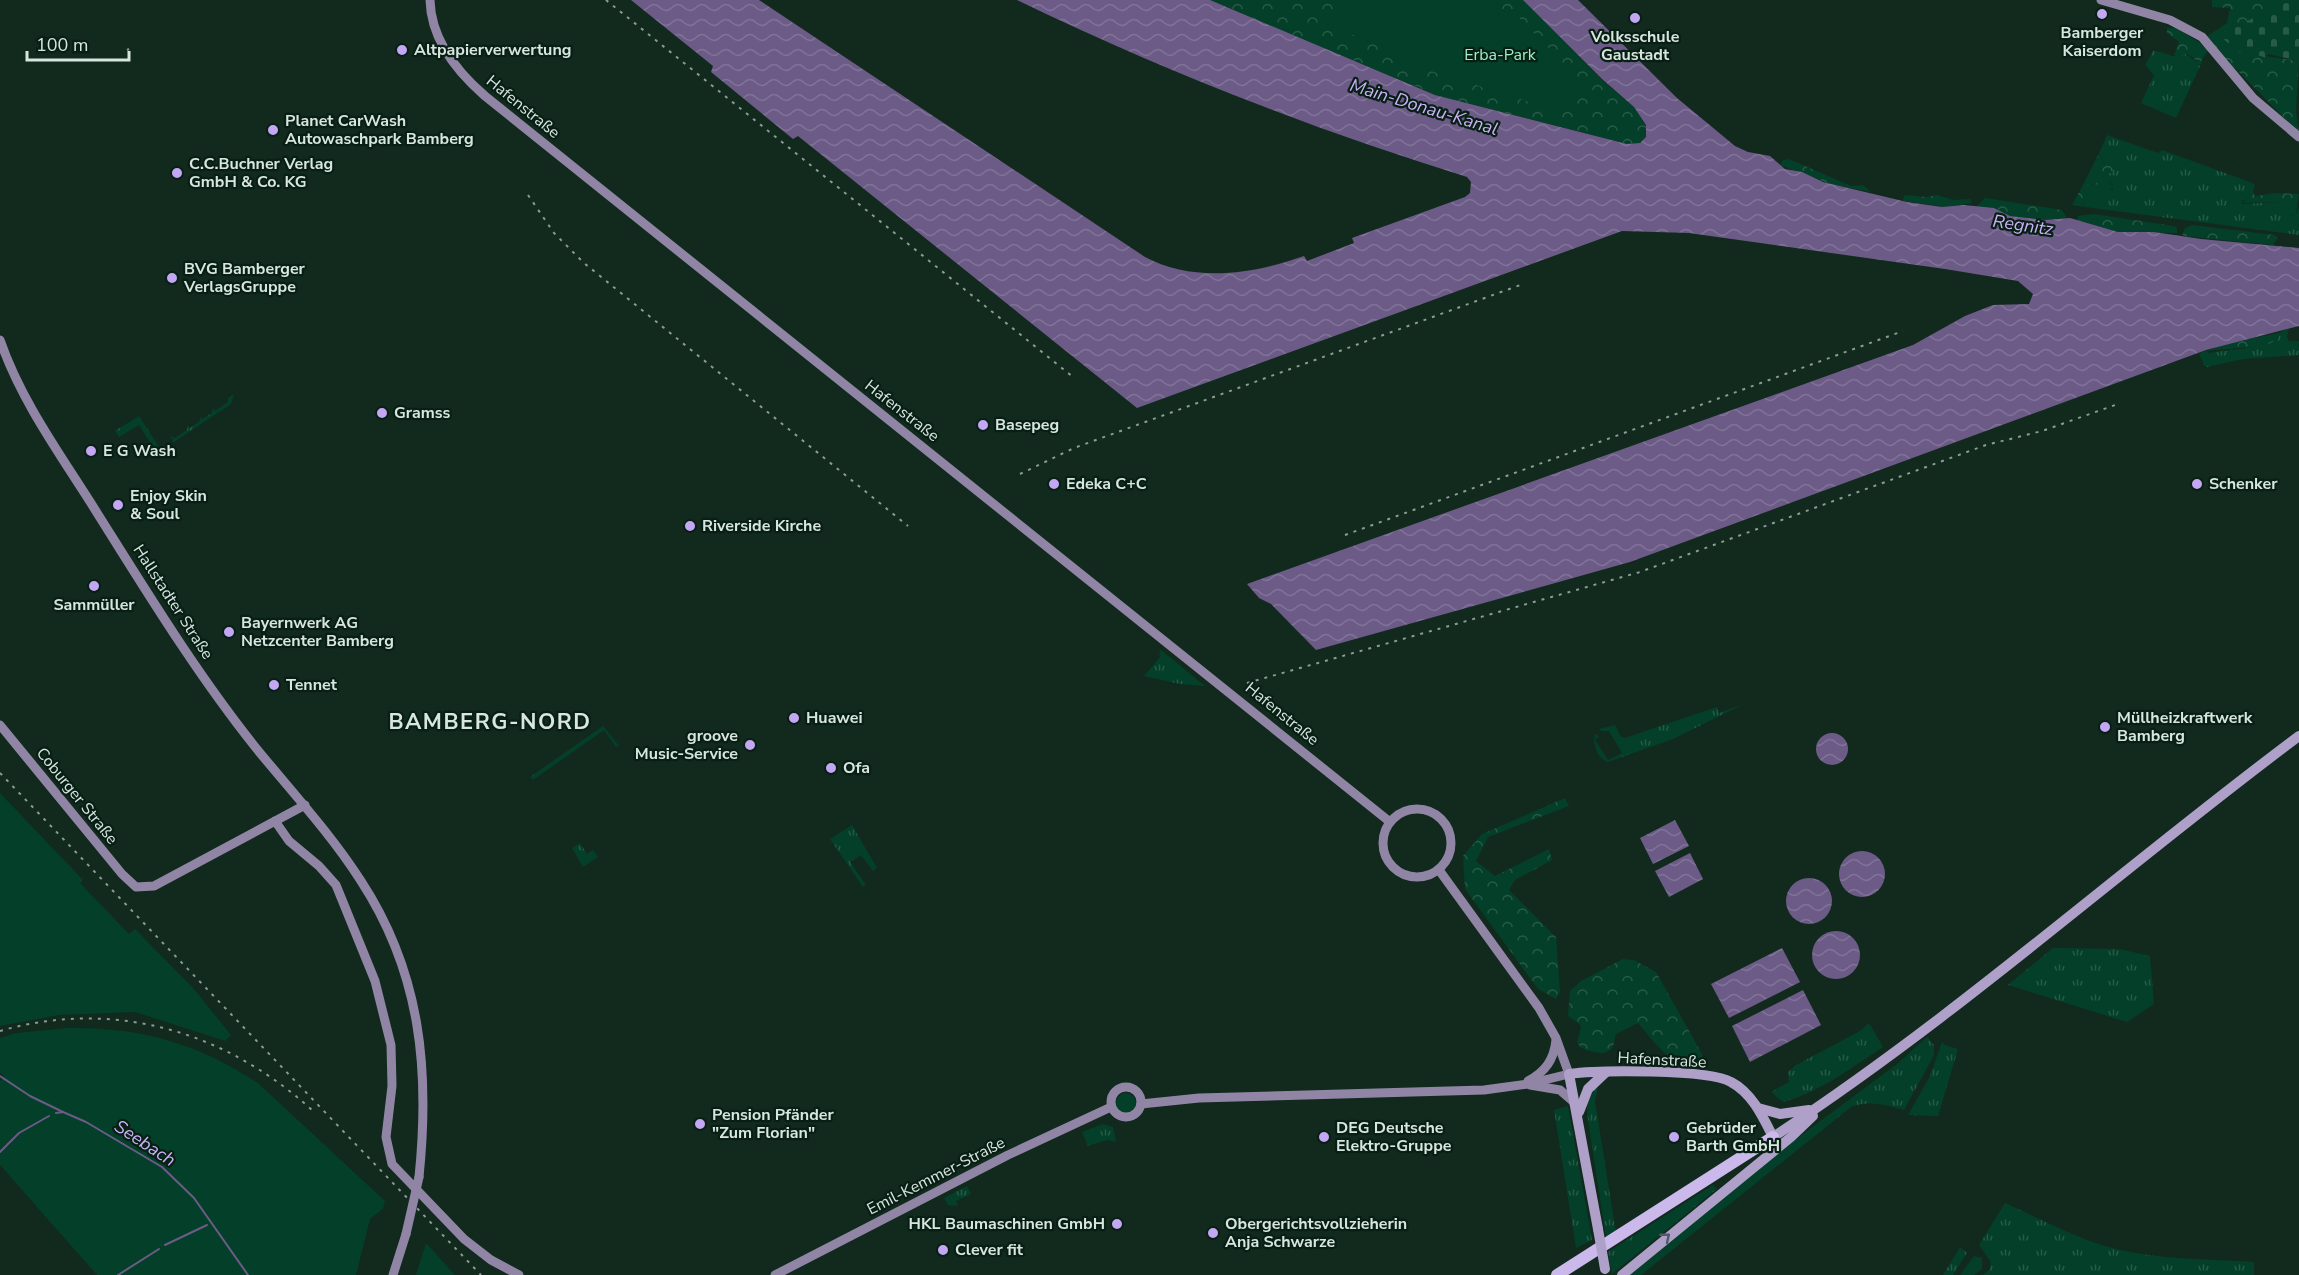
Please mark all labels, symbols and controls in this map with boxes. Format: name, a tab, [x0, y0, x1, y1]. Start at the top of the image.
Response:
marker: Bamberger Kaiserdom	[2095, 7, 2109, 21]
marker: Volksschule Gaustadt	[1628, 11, 1642, 25]
place label: Bamberger Kaiserdom	[2061, 22, 2144, 62]
scale bar	[27, 24, 129, 62]
place label: Volksschule Gaustadt	[1590, 26, 1680, 66]
text: 100 m	[36, 33, 88, 57]
place label: Altpapierverwertung	[414, 39, 571, 61]
marker: Altpapierverwertung	[395, 43, 409, 57]
park label: Erba-Park	[1464, 44, 1537, 66]
street label: Hafenstraße	[481, 70, 565, 144]
water label: Main-Donau-Kanal	[1347, 73, 1501, 141]
place label: Planet CarWash Autowaschpark Bamberg	[285, 110, 474, 150]
marker: Planet CarWash Autowaschpark Bamberg	[266, 123, 280, 137]
place label: C.C.Buchner Verlag GmbH & Co. KG	[189, 153, 333, 193]
marker: C.C.Buchner Verlag GmbH & Co. KG	[170, 166, 184, 180]
water label: Regnitz	[1991, 209, 2056, 241]
place label: BVG Bamberger VerlagsGruppe	[183, 258, 306, 298]
marker: BVG Bamberger VerlagsGruppe	[165, 271, 179, 285]
street label: Hafenstraße	[860, 375, 944, 447]
place label: Gramss	[394, 402, 451, 424]
marker: Gramss	[375, 406, 389, 420]
place label: Basepeg	[995, 414, 1059, 436]
marker: Basepeg	[976, 418, 990, 432]
place label: E G Wash	[103, 440, 176, 462]
marker: E G Wash	[84, 444, 98, 458]
place label: Edeka C+C	[1066, 473, 1147, 495]
place label: Schenker	[2209, 473, 2278, 495]
marker: Edeka C+C	[1047, 477, 1061, 491]
marker: Schenker	[2190, 477, 2204, 491]
place label: Enjoy Skin & Soul	[130, 485, 207, 525]
marker: Enjoy Skin & Soul	[111, 498, 125, 512]
place label: Riverside Kirche	[702, 515, 821, 537]
marker: Riverside Kirche	[683, 519, 697, 533]
street label: Hallstadter Straße	[128, 540, 218, 664]
marker: Sammüller	[87, 579, 101, 593]
place label: Sammüller	[53, 594, 135, 616]
place label: Bayernwerk AG Netzcenter Bamberg	[241, 612, 394, 652]
marker: Bayernwerk AG Netzcenter Bamberg	[222, 625, 236, 639]
place label: Tennet	[286, 674, 338, 696]
street label: Hafenstraße	[1240, 677, 1324, 751]
marker: Tennet	[267, 678, 281, 692]
district label: BAMBERG-NORD	[388, 707, 592, 737]
place label: Huawei	[806, 707, 863, 729]
place label: Müllheizkraftwerk Bamberg	[2117, 707, 2253, 747]
marker: Huawei	[787, 711, 801, 725]
marker: Müllheizkraftwerk Bamberg	[2098, 720, 2112, 734]
place label: groove Music-Service	[635, 725, 738, 765]
marker: groove Music-Service	[743, 738, 757, 752]
street label: Coburger Straße	[31, 743, 123, 849]
place label: Ofa	[843, 757, 870, 779]
marker: Ofa	[824, 761, 838, 775]
street label: Hafenstraße	[1617, 1047, 1707, 1073]
place label: Pension Pfänder "Zum Florian"	[712, 1104, 834, 1144]
water label: Seebach	[110, 1114, 180, 1172]
marker: Pension Pfänder "Zum Florian"	[693, 1117, 707, 1131]
place label: DEG Deutsche Elektro-Gruppe	[1336, 1117, 1452, 1157]
place label: Gebrüder Barth GmbH	[1686, 1117, 1780, 1157]
marker: DEG Deutsche Elektro-Gruppe	[1317, 1130, 1331, 1144]
marker: Gebrüder Barth GmbH	[1667, 1130, 1681, 1144]
street label: Emil-Kemmer-Straße	[863, 1132, 1009, 1220]
place label: HKL Baumaschinen GmbH	[909, 1213, 1105, 1235]
place label: Obergerichtsvollzieherin Anja Schwarze	[1225, 1213, 1407, 1253]
marker: HKL Baumaschinen GmbH	[1110, 1217, 1124, 1231]
marker: Obergerichtsvollzieherin Anja Schwarze	[1206, 1226, 1220, 1240]
one-way arrow	[1660, 1233, 1671, 1244]
place label: Clever fit	[955, 1239, 1024, 1261]
marker: Clever fit	[936, 1243, 950, 1257]

